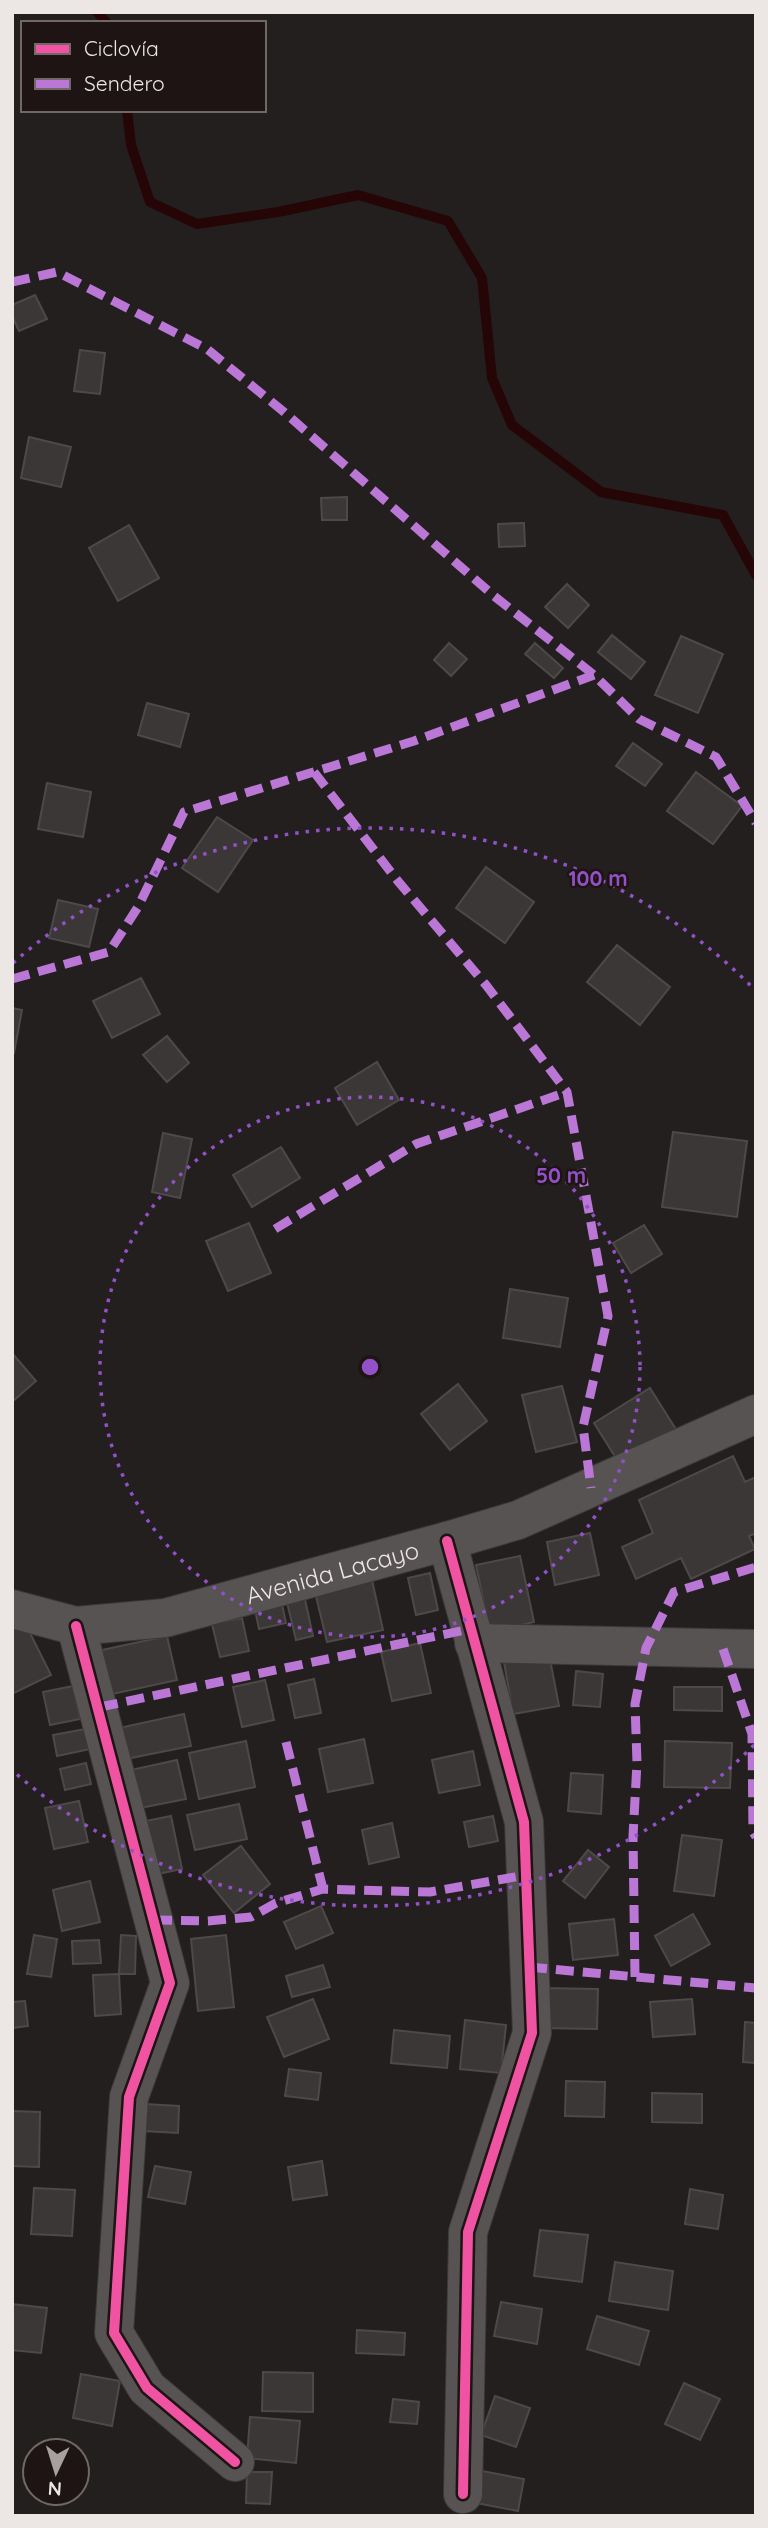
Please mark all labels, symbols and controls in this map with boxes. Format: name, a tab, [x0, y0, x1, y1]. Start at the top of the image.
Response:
legend	[21, 21, 266, 112]
text: Ciclovía	[84, 35, 159, 61]
text: Sendero	[84, 70, 165, 96]
text: 100 m	[568, 865, 628, 891]
text: 50 m	[536, 1162, 586, 1188]
centre of rings	[358, 1355, 382, 1379]
street label: Avenida Lacayo	[242, 1534, 422, 1610]
north arrow	[21, 2437, 91, 2507]
text: N	[47, 2477, 63, 2501]

